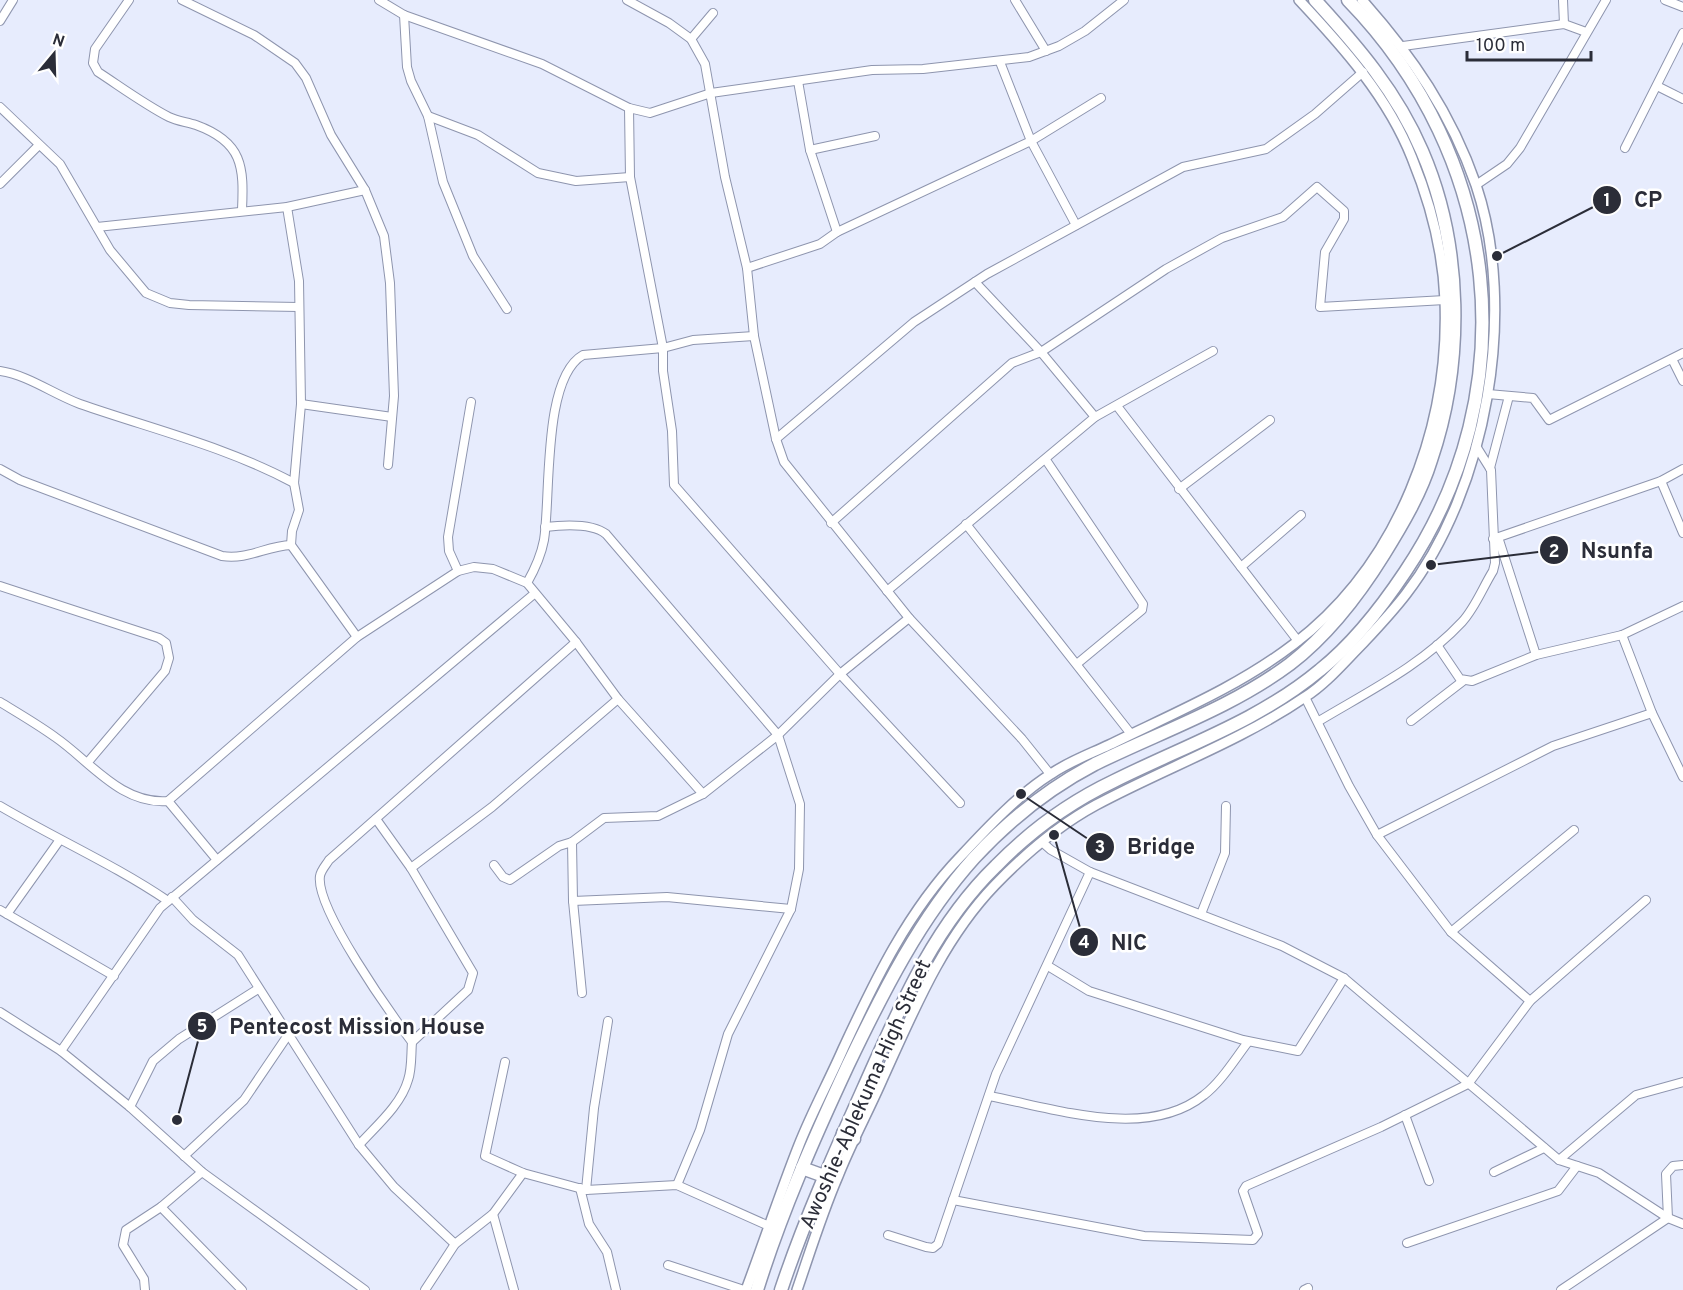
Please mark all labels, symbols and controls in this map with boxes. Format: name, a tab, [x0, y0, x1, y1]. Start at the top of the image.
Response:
north arrow	[24, 24, 84, 84]
scale bar	[1467, 24, 1592, 62]
text: N	[50, 30, 67, 53]
text: 100 m	[1476, 35, 1525, 58]
callout: CP	[1592, 180, 1674, 220]
text: CP	[1634, 188, 1662, 215]
text: 1	[1603, 190, 1611, 213]
callout: Nsunfa	[1539, 530, 1665, 570]
text: Nsunfa	[1581, 539, 1653, 566]
text: 2	[1548, 541, 1560, 564]
callout: Bridge	[1085, 827, 1206, 867]
text: Bridge	[1127, 835, 1195, 862]
text: 3	[1095, 837, 1105, 860]
callout: NIC	[1069, 922, 1160, 962]
text: NIC	[1111, 931, 1147, 958]
text: 4	[1078, 932, 1090, 955]
street label: Awoshie-Ablekuma High Street	[795, 956, 938, 1234]
callout: Pentecost Mission House	[187, 1006, 497, 1046]
text: Pentecost Mission House	[229, 1015, 485, 1042]
text: 5	[197, 1016, 208, 1039]

